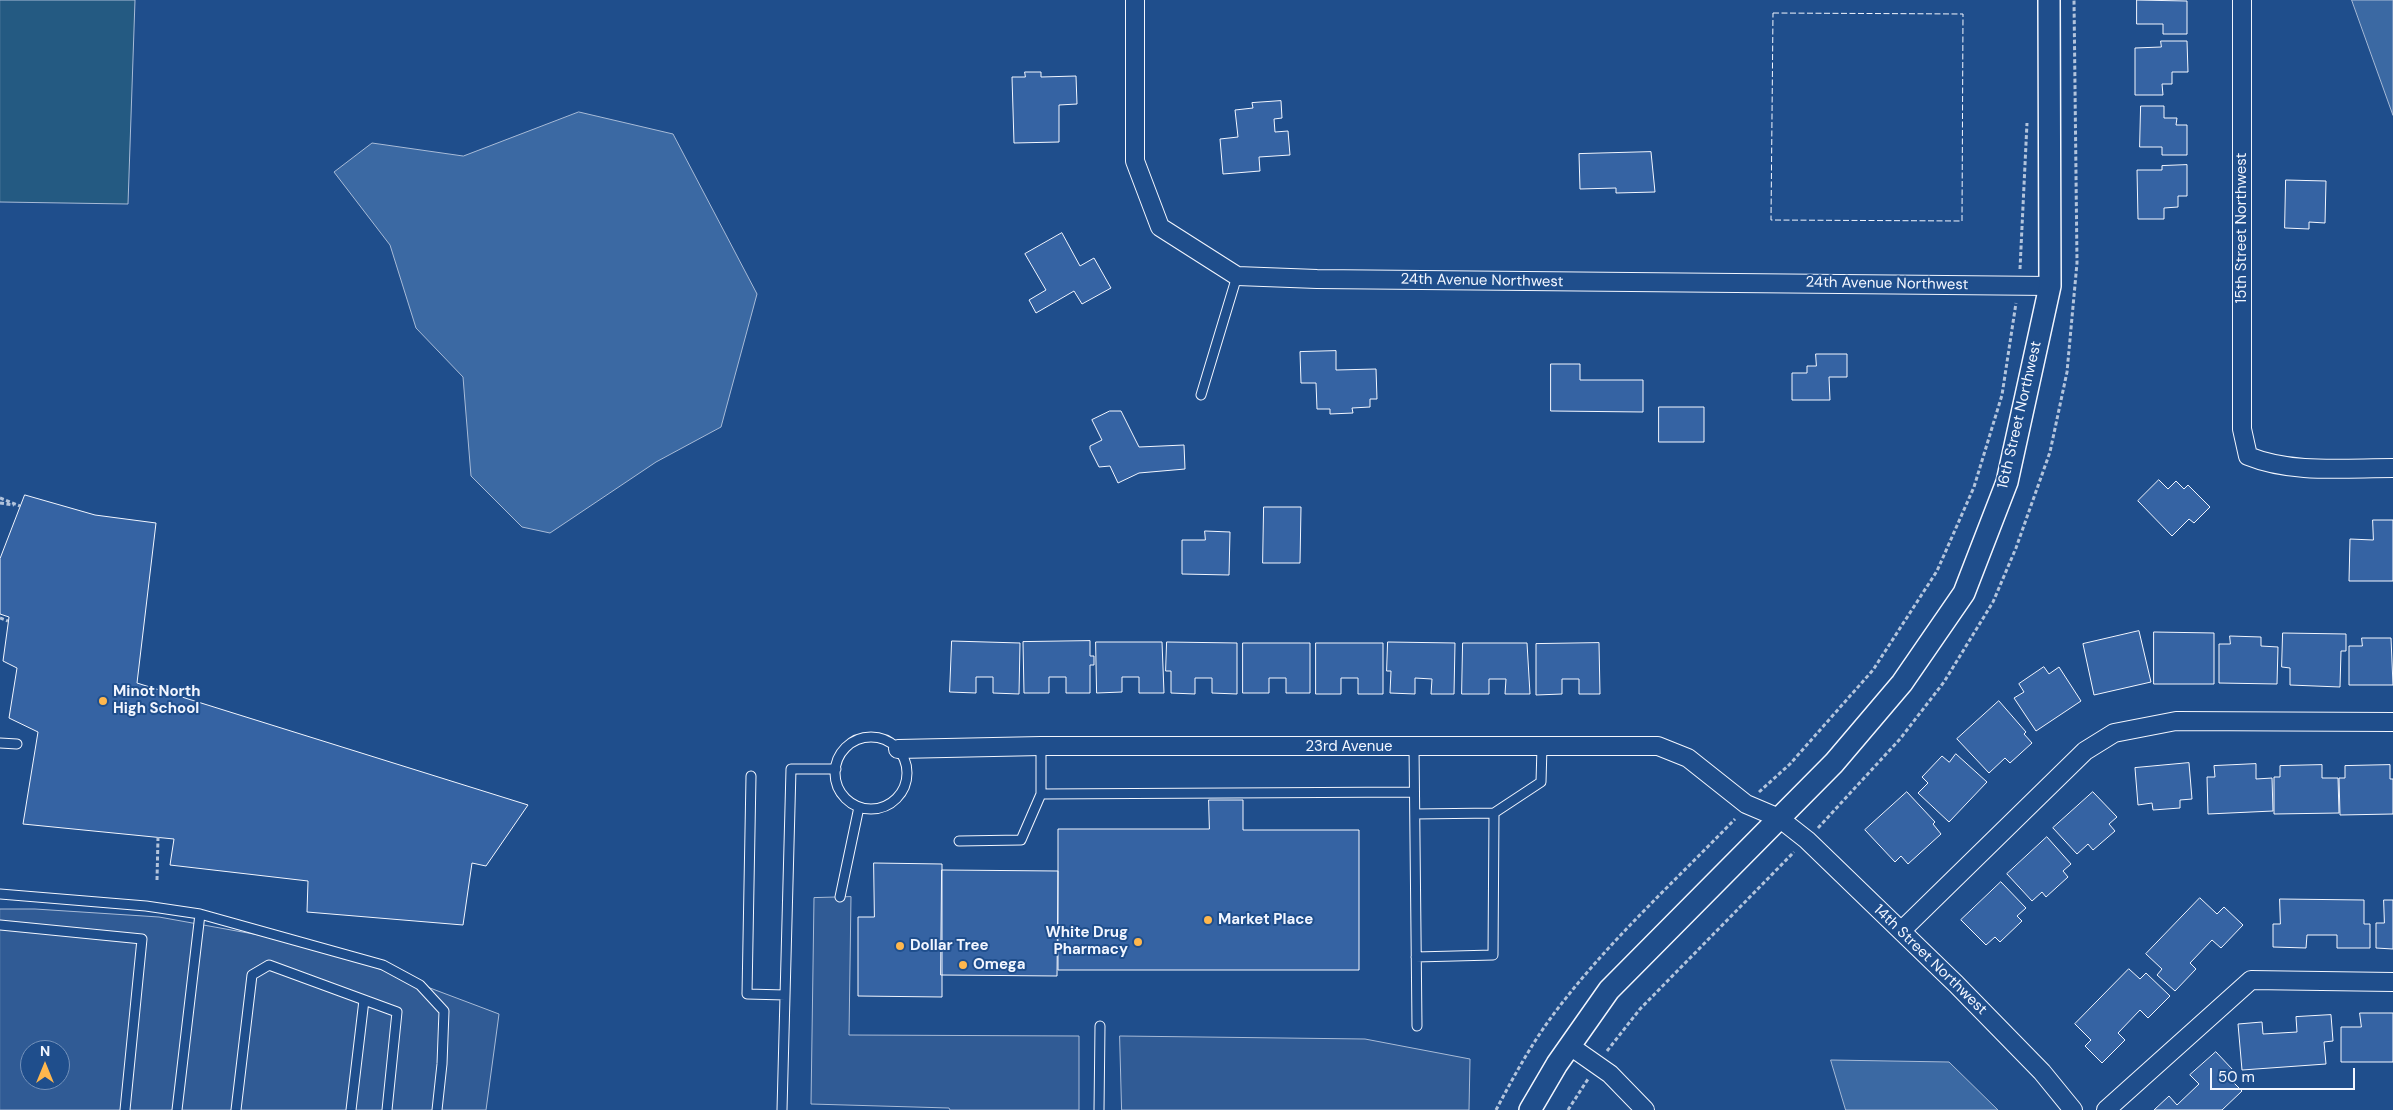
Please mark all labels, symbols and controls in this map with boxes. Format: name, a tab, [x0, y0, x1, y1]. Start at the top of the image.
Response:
street label: 15th Street Northwest	[2233, 153, 2251, 303]
street label: 24th Avenue Northwest	[1400, 271, 1564, 291]
street label: 24th Avenue Northwest	[1805, 274, 1969, 294]
street label: 16th Street Northwest	[1994, 339, 2046, 491]
place label: Minot North High School	[113, 683, 201, 718]
marker: Minot North High School	[97, 695, 109, 707]
street label: 23rd Avenue	[1305, 738, 1393, 756]
street label: 14th Street Northwest	[1869, 901, 1991, 1019]
place label: Market Place	[1218, 911, 1313, 929]
marker: Market Place	[1202, 914, 1214, 926]
place label: White Drug Pharmacy	[1046, 924, 1128, 959]
marker: White Drug Pharmacy	[1132, 936, 1144, 948]
place label: Dollar Tree	[910, 937, 989, 955]
marker: Dollar Tree	[894, 940, 906, 952]
place label: Omega	[973, 956, 1025, 974]
marker: Omega	[957, 959, 969, 971]
north arrow	[20, 1040, 70, 1090]
text: N	[40, 1042, 50, 1060]
scale bar	[2213, 1058, 2358, 1090]
text: 50 m	[2218, 1067, 2255, 1087]

